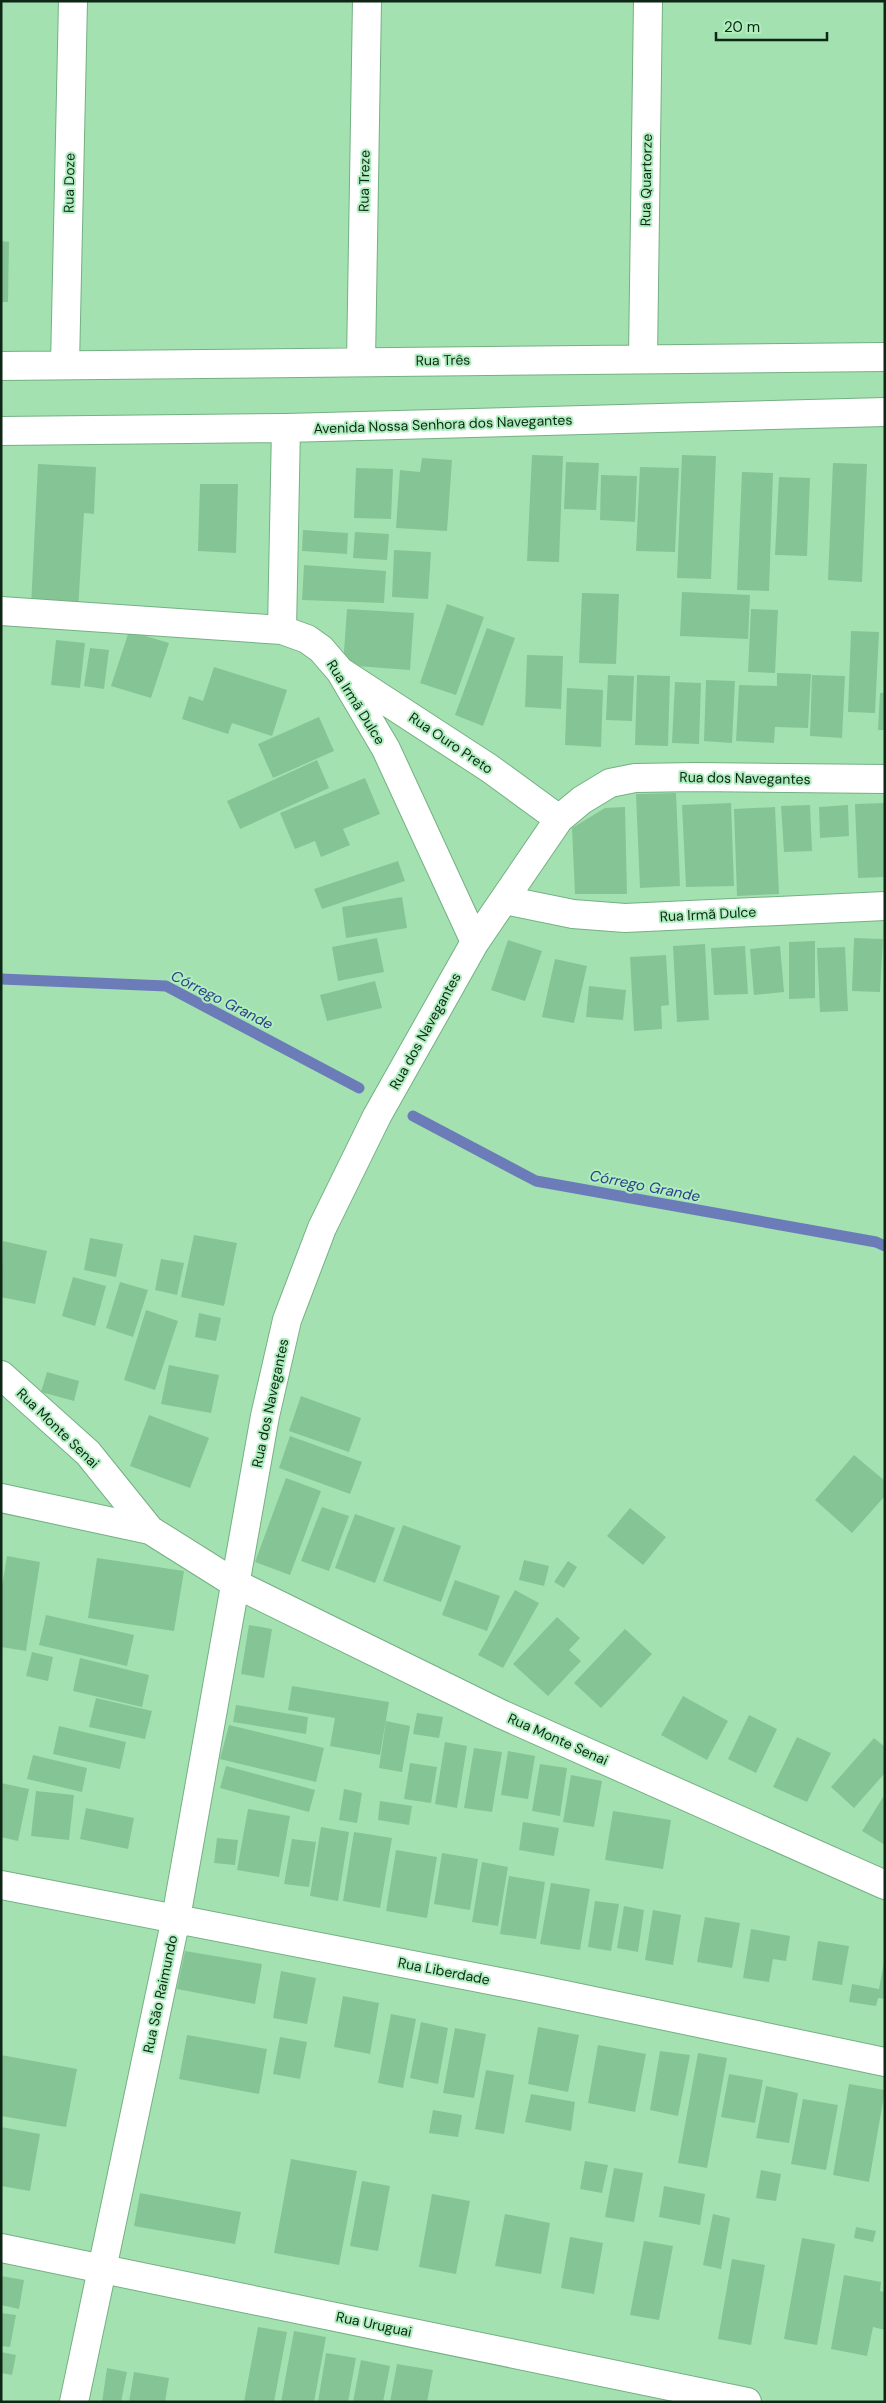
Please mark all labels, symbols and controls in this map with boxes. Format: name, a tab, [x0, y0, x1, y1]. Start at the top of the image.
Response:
scale bar	[716, 10, 827, 42]
text: 20 m	[724, 17, 760, 37]
street label: Rua Quartorze	[636, 134, 656, 226]
street label: Rua Treze	[354, 150, 374, 212]
street label: Rua Doze	[59, 153, 79, 213]
street label: Rua Três	[416, 351, 470, 369]
street label: Avenida Nossa Senhora dos Navegantes	[313, 410, 573, 438]
street label: Rua Irmã Dulce	[323, 656, 389, 748]
street label: Rua Ouro Preto	[405, 708, 497, 778]
street label: Rua dos Navegantes	[679, 768, 811, 788]
street label: Rua Irmã Dulce	[659, 902, 757, 926]
water label: Córrego Grande	[168, 966, 277, 1035]
street label: Rua dos Navegantes	[385, 969, 465, 1093]
water label: Córrego Grande	[588, 1165, 702, 1207]
street label: Rua dos Navegantes	[248, 1337, 292, 1469]
street label: Rua Monte Senai	[13, 1384, 103, 1472]
street label: Rua Monte Senai	[505, 1709, 611, 1769]
street label: Rua São Raimundo	[139, 1933, 181, 2055]
street label: Rua Liberdade	[397, 1953, 491, 1989]
street label: Rua Uruguai	[335, 2307, 413, 2341]

